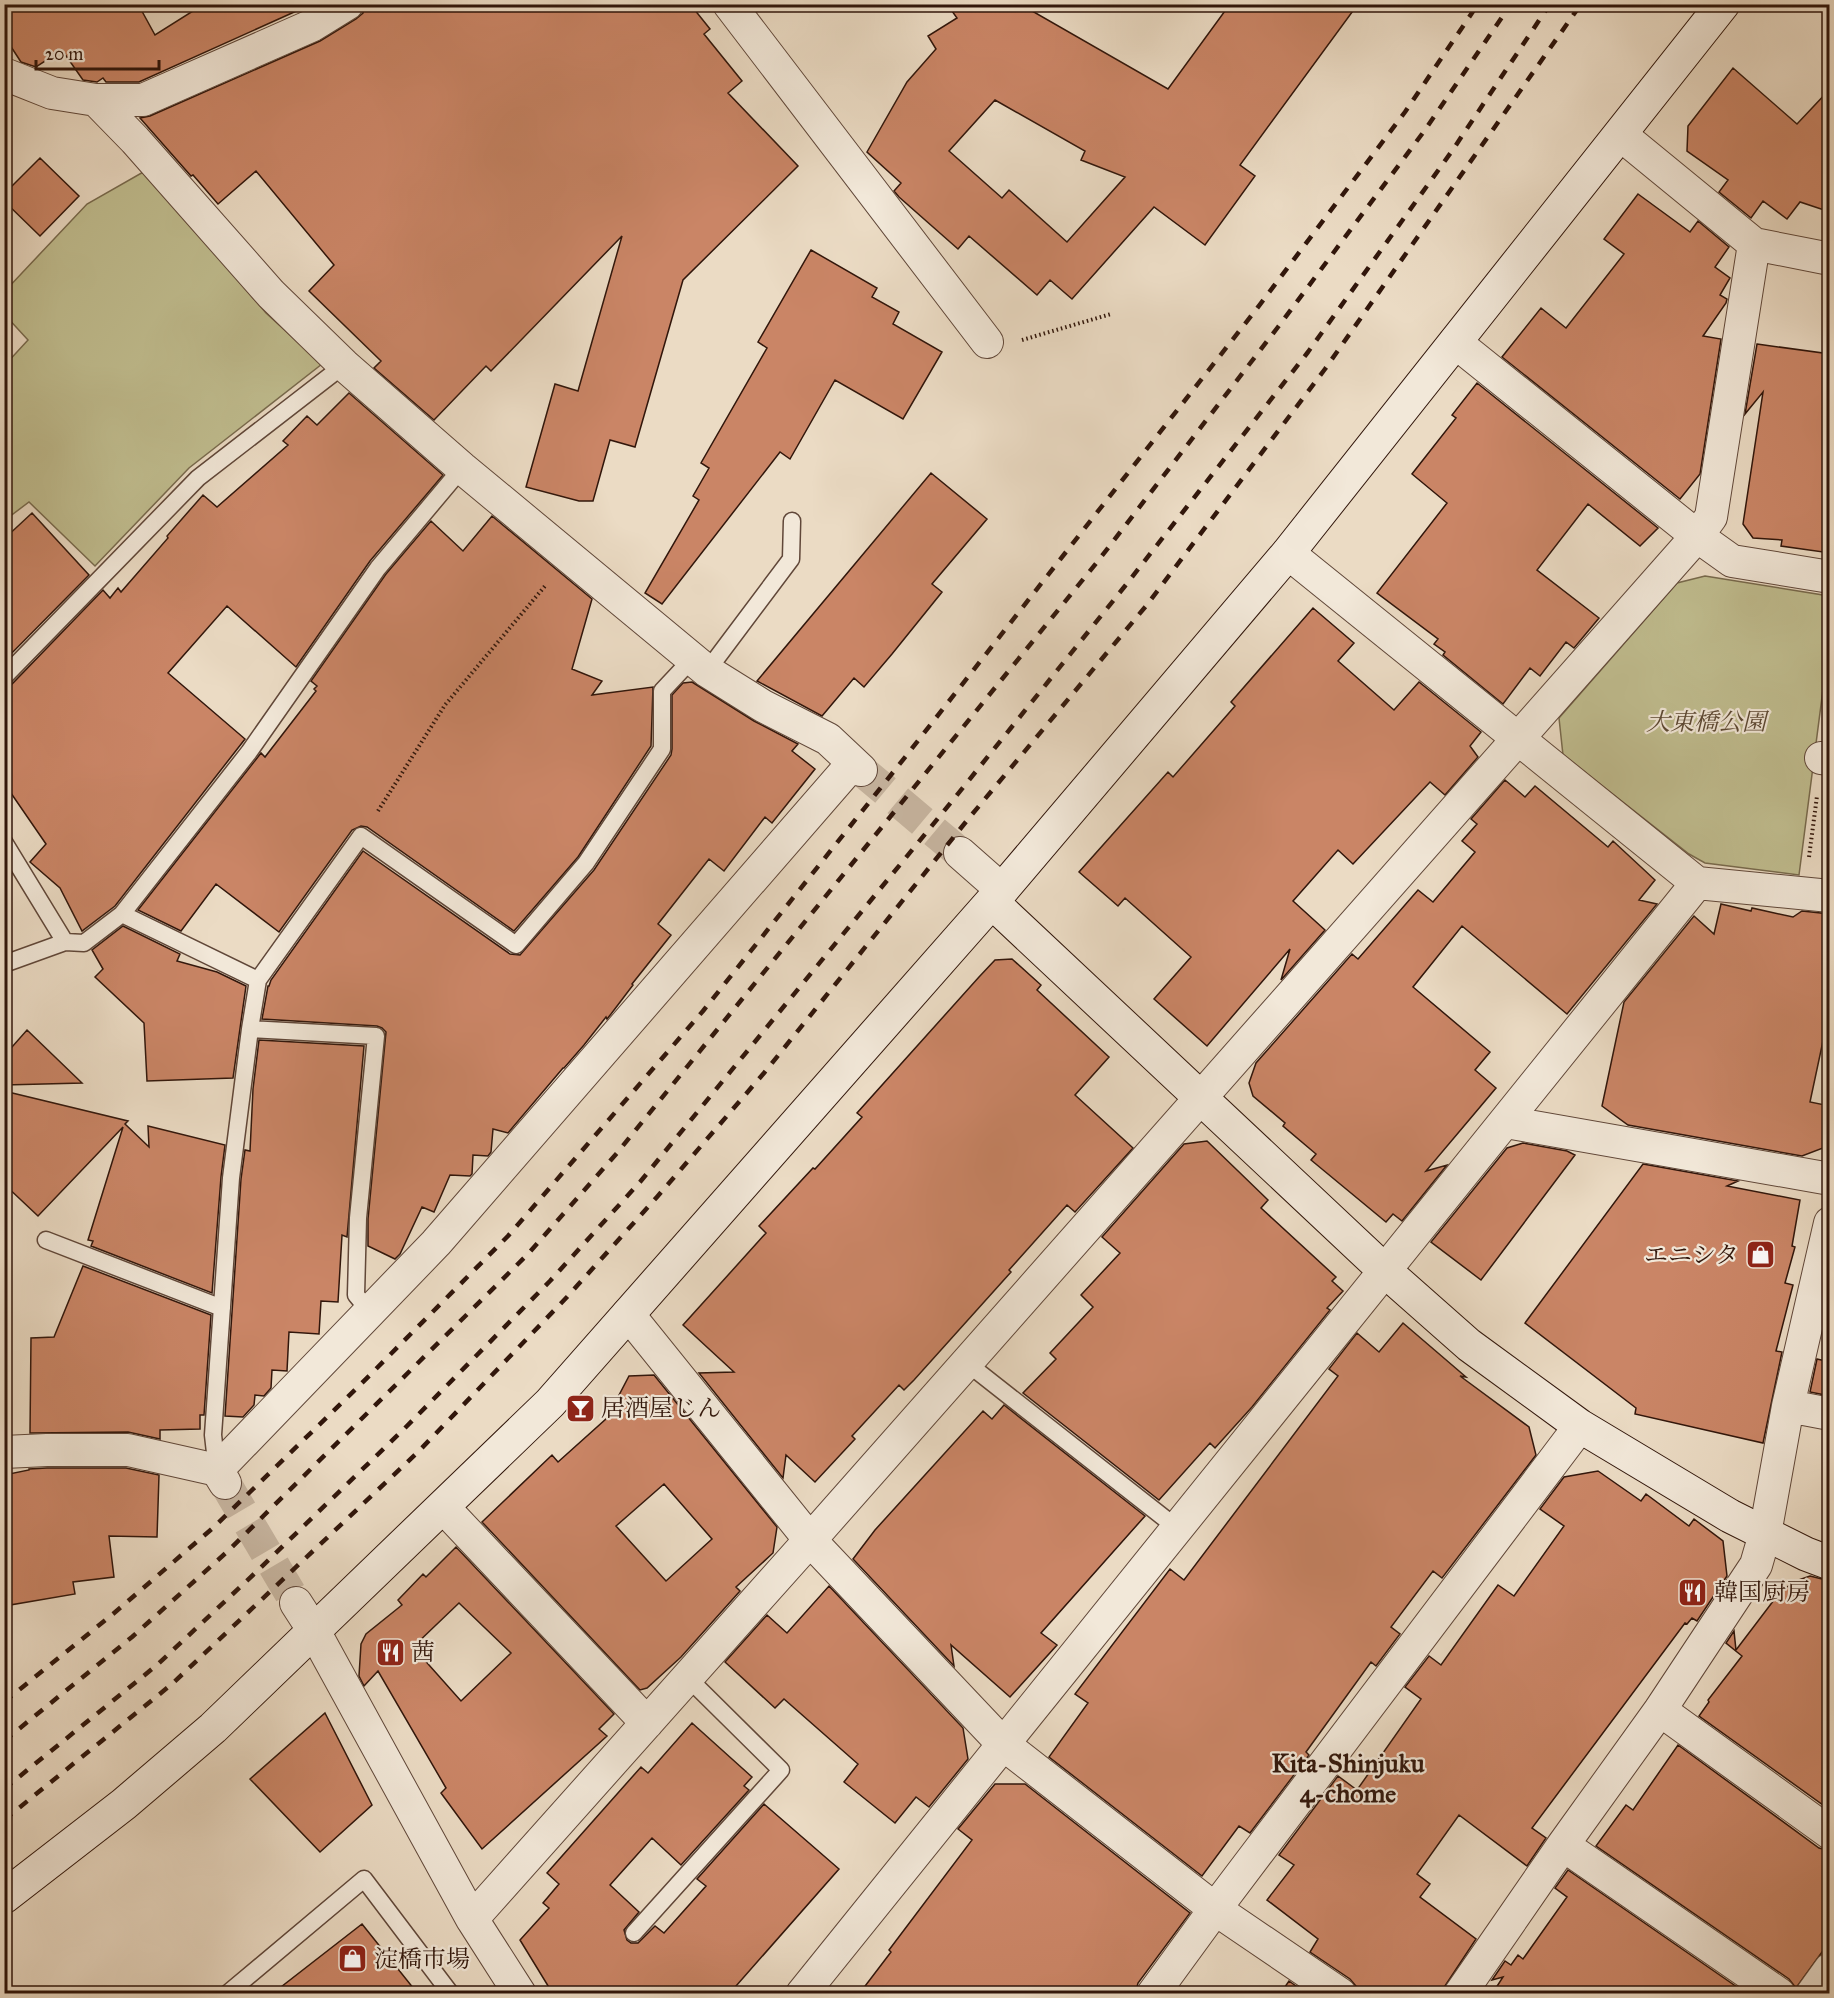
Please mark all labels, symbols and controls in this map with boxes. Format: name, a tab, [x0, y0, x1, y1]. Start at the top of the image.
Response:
scale bar	[36, 33, 159, 71]
text: 20 m	[45, 43, 83, 65]
park label: 大東橋公園	[1646, 707, 1770, 737]
shop icon: エニシタ	[1744, 1239, 1776, 1271]
place label: エニシタ	[1644, 1240, 1739, 1270]
bar icon: 居酒屋じん	[564, 1392, 596, 1424]
place label: 居酒屋じん	[601, 1393, 721, 1423]
restaurant icon: 韓国厨房	[1677, 1576, 1709, 1608]
place label: 韓国厨房	[1714, 1577, 1810, 1607]
restaurant icon: 茜	[374, 1636, 406, 1668]
place label: 茜	[411, 1637, 435, 1667]
district label: Kita-Shinjuku 4-chome	[1271, 1747, 1425, 1809]
shop icon: 淀橋市場	[337, 1943, 369, 1975]
place label: 淀橋市場	[374, 1944, 470, 1974]

